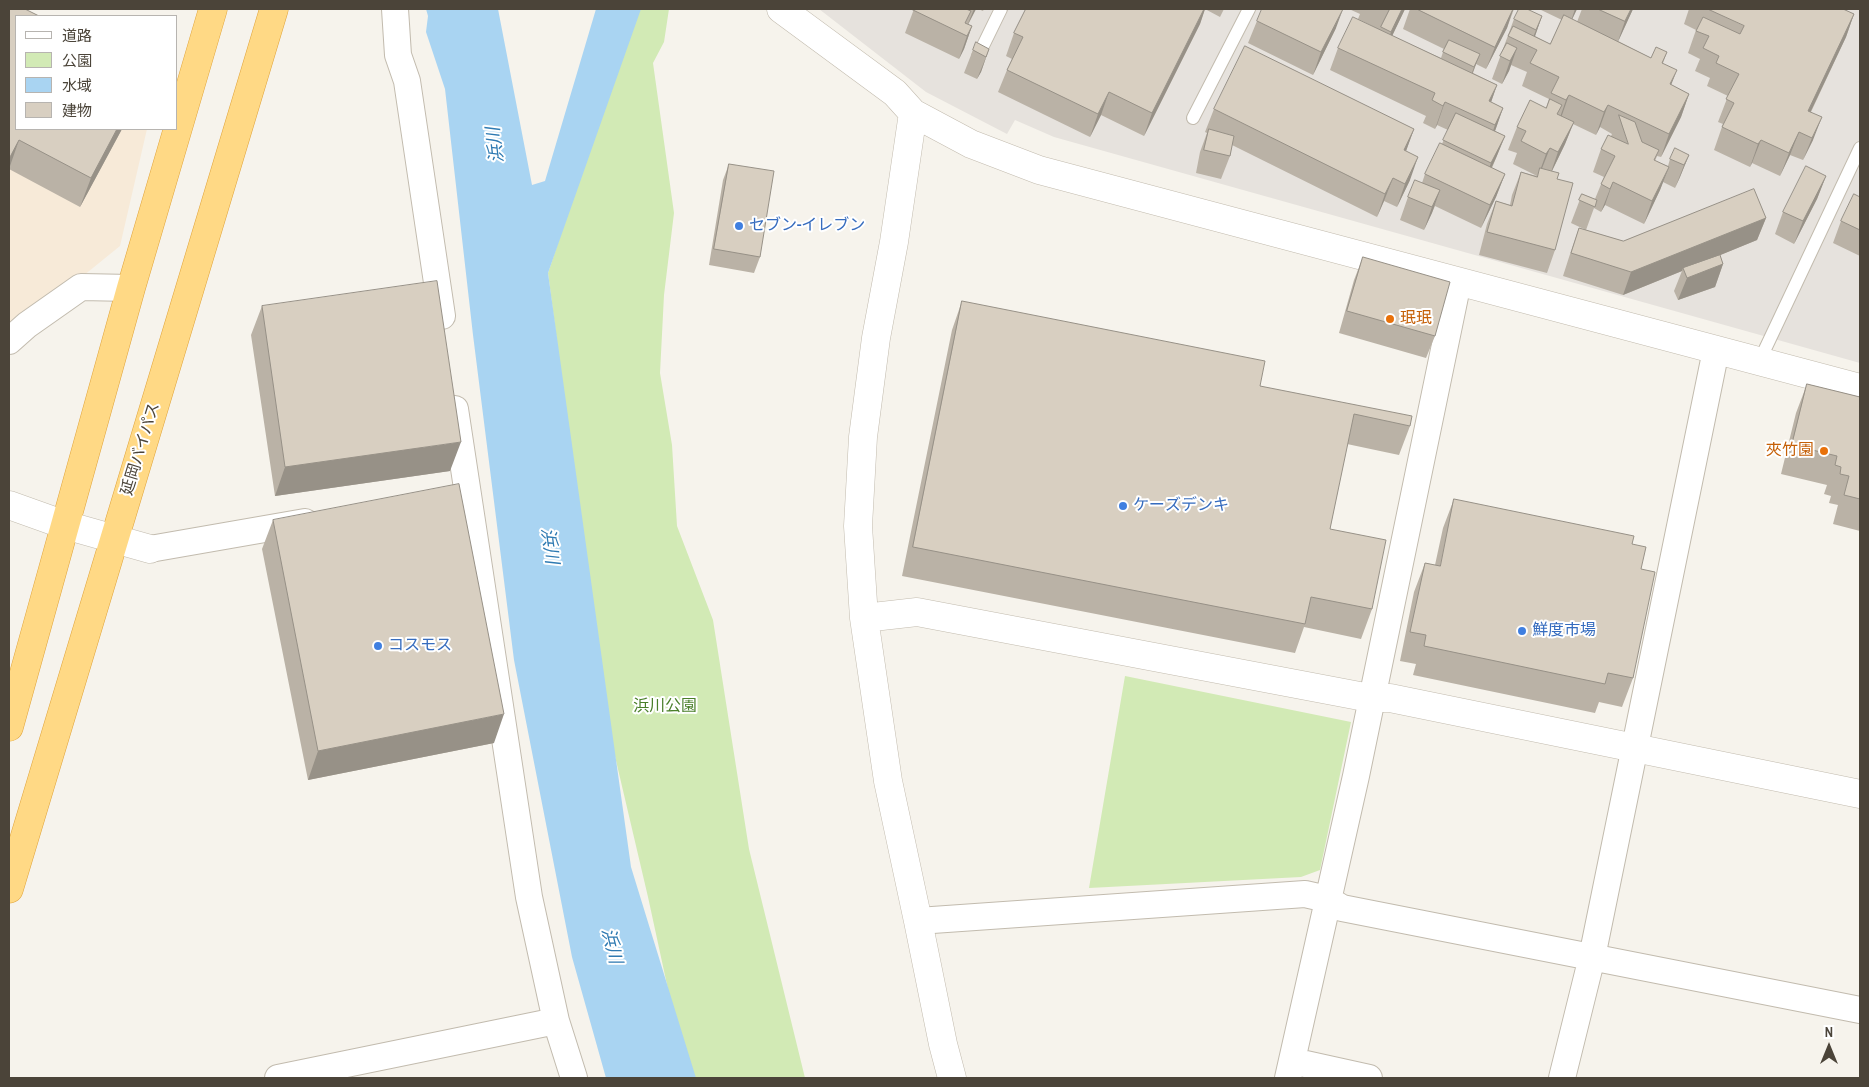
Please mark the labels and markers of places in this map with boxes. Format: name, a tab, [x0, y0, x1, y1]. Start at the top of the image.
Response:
place label: セブン-イレブン	[749, 216, 865, 236]
marker: セブン-イレブン	[733, 220, 745, 232]
place label: 珉珉	[1400, 309, 1432, 329]
marker: 珉珉	[1384, 313, 1396, 325]
place label: 夾竹園	[1766, 441, 1814, 461]
marker: 夾竹園	[1818, 445, 1830, 457]
place label: ケーズデンキ	[1133, 496, 1229, 516]
marker: ケーズデンキ	[1117, 500, 1129, 512]
place label: 鮮度市場	[1532, 621, 1596, 641]
marker: 鮮度市場	[1516, 625, 1528, 637]
place label: コスモス	[388, 636, 452, 656]
marker: コスモス	[372, 640, 384, 652]

